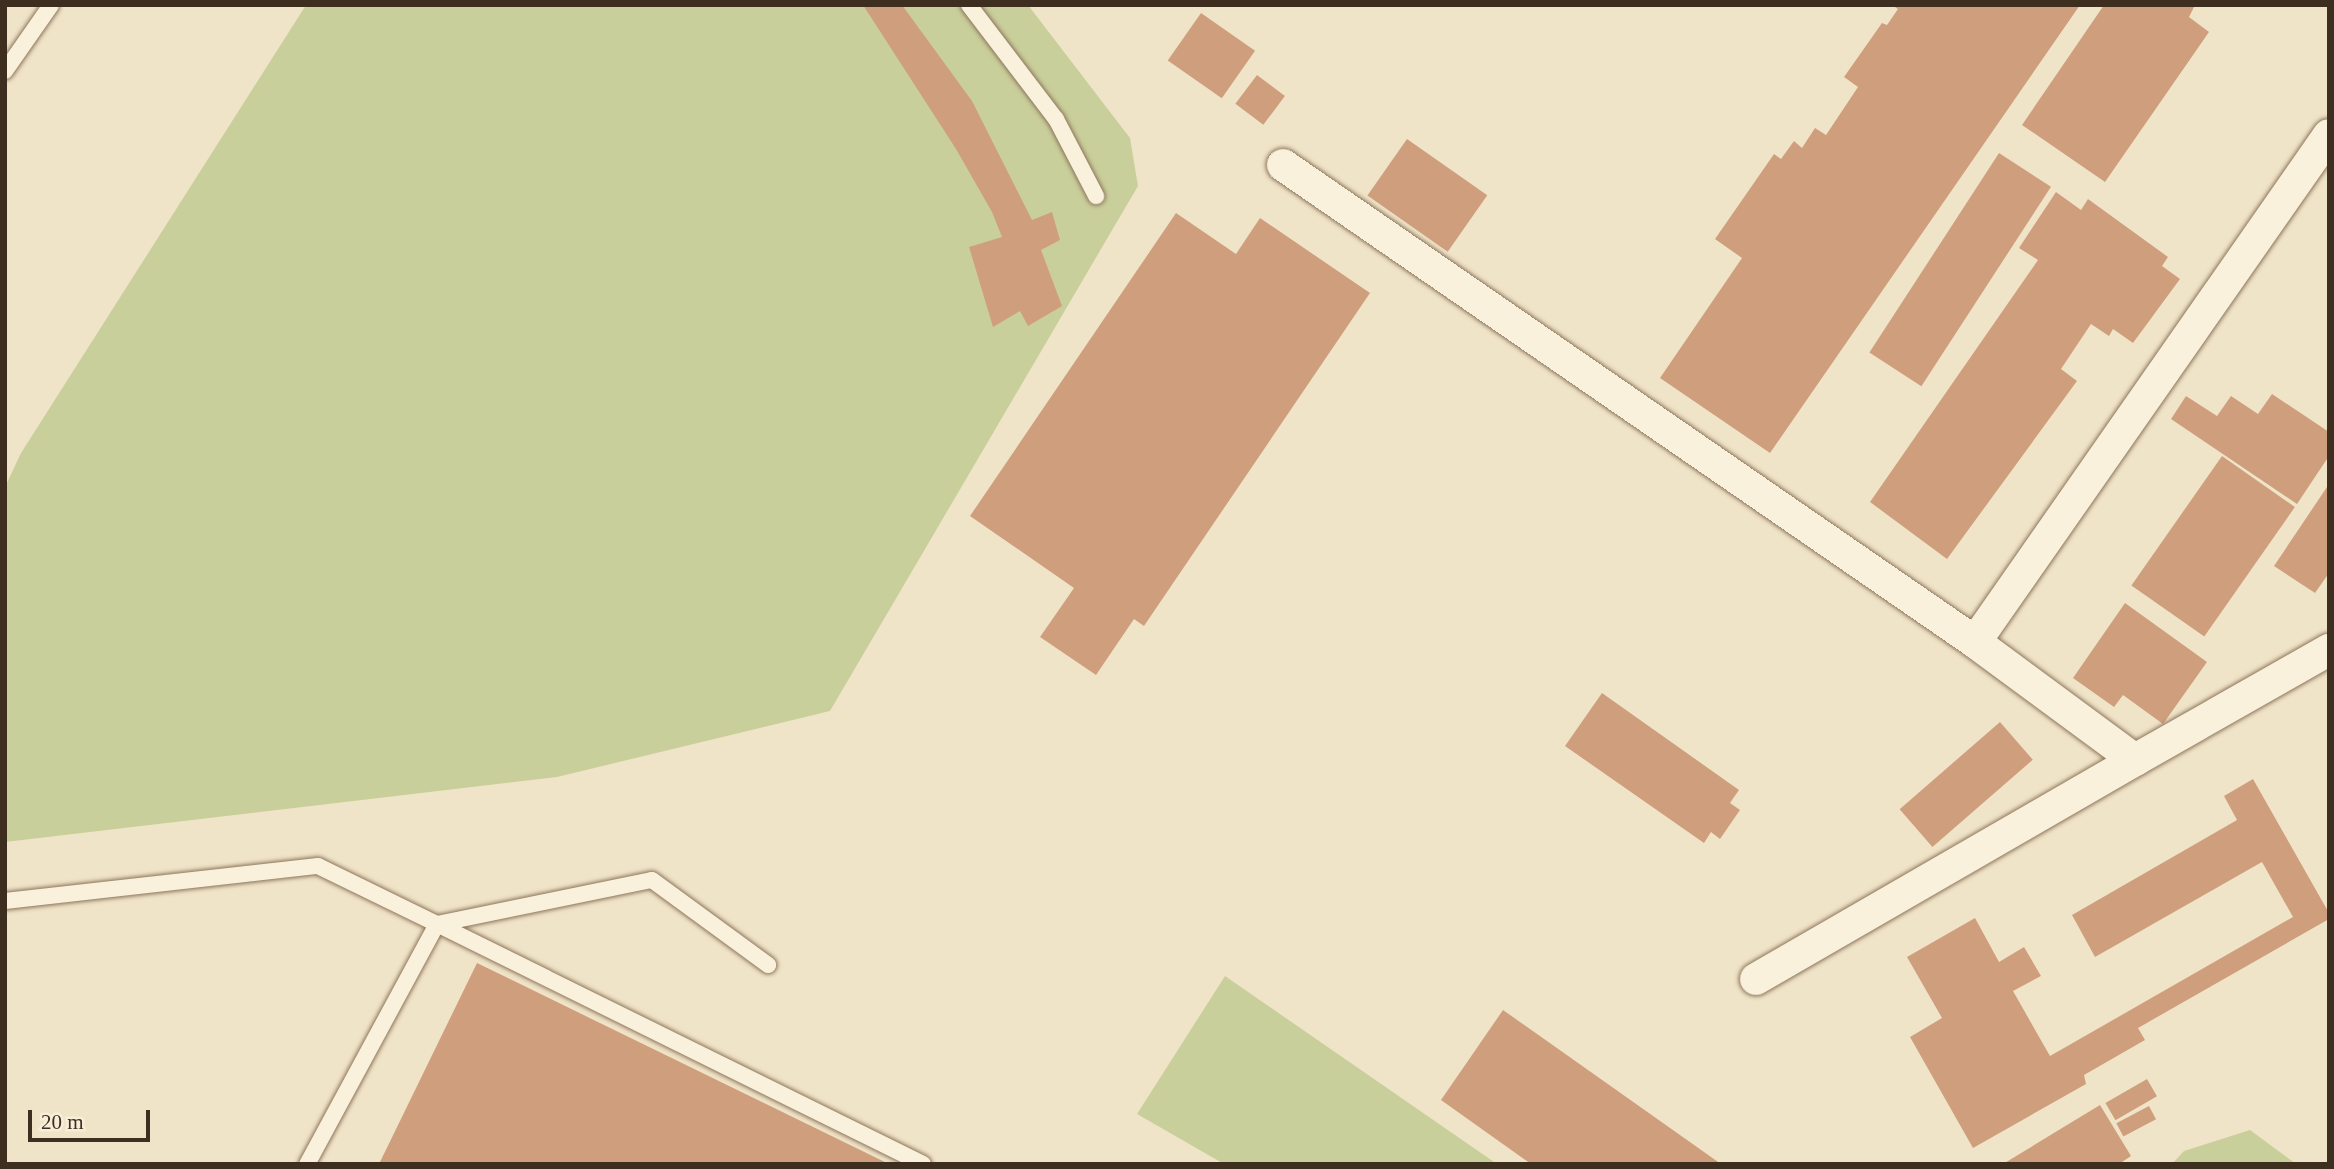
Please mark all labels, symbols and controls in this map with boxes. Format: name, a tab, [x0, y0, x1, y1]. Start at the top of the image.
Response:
scale bar	[32, 1096, 154, 1140]
text: 20 m	[41, 1110, 84, 1134]

